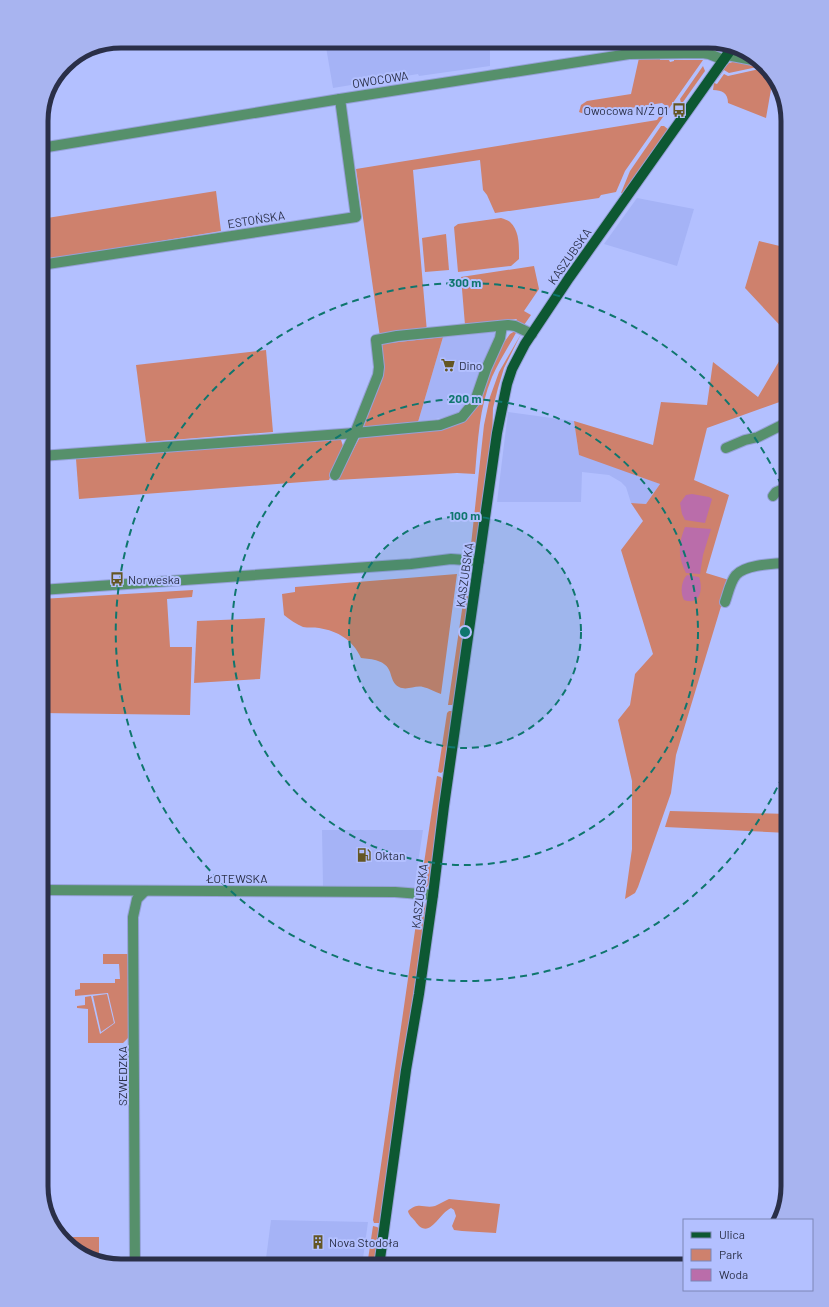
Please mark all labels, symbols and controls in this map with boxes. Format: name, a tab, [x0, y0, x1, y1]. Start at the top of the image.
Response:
street label: OWOCOWA	[351, 68, 409, 90]
bus stop icon: Owocowa N/Ż 01	[671, 102, 687, 118]
place label: Owocowa N/Ż 01	[583, 103, 668, 117]
street label: ESTOŃSKA	[226, 208, 286, 230]
street label: KASZUBSKA	[545, 225, 593, 287]
text: 300 m	[449, 275, 481, 289]
supermarket icon: Dino	[440, 357, 456, 373]
place label: Dino	[459, 358, 482, 372]
text: 200 m	[449, 391, 481, 405]
text: 100 m	[450, 508, 480, 522]
street label: KASZUBSKA	[453, 542, 475, 608]
bus stop icon: Norweska	[109, 571, 125, 587]
place label: Norweska	[128, 572, 180, 586]
centre of rings	[458, 625, 472, 639]
fuel station icon: Oktan	[356, 847, 372, 863]
place label: Oktan	[375, 848, 405, 862]
street label: KASZUBSKA	[408, 863, 430, 929]
street label: ŁOTEWSKA	[205, 871, 268, 885]
street label: SZWEDZKA	[115, 1046, 129, 1106]
legend	[683, 1219, 813, 1291]
text: Ulica	[719, 1227, 745, 1241]
building icon: Nova Stodoła	[310, 1234, 326, 1250]
place label: Nova Stodoła	[329, 1235, 399, 1249]
text: Park	[719, 1247, 743, 1261]
text: Woda	[719, 1267, 748, 1281]

